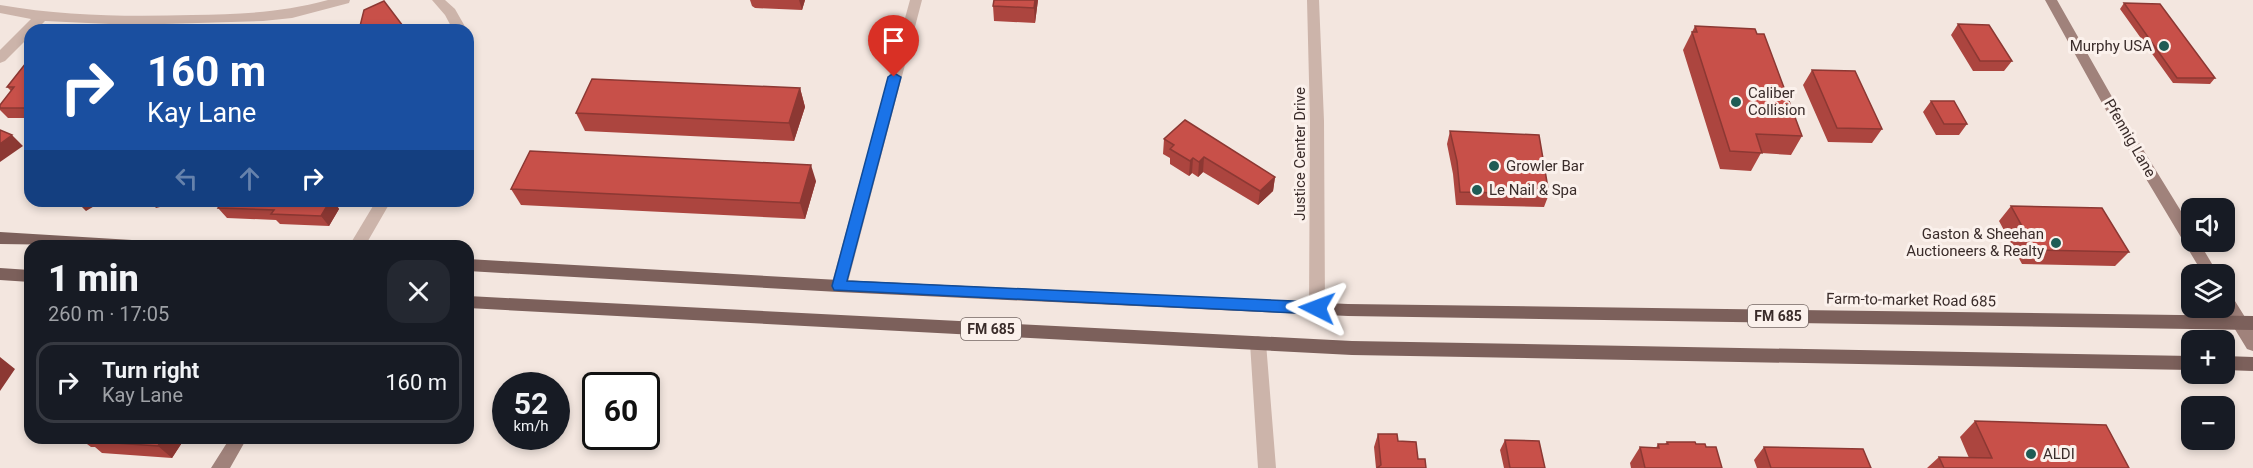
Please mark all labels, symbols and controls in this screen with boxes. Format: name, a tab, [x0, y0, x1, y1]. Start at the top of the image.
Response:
pin	[868, 15, 919, 77]
icon: arrive	[877, 24, 910, 57]
place label: Murphy USA	[2070, 37, 2152, 55]
marker: Murphy USA	[2157, 39, 2171, 53]
text: 160 m	[147, 47, 266, 96]
icon: right	[48, 48, 126, 126]
place label: Caliber Collision	[1748, 84, 1806, 119]
street label: Justice Center Drive	[1291, 87, 1309, 221]
marker: Caliber Collision	[1729, 95, 1743, 109]
street label: Pfennig Lane	[2100, 96, 2160, 180]
text: Kay Lane	[147, 97, 256, 129]
place label: Growler Bar	[1506, 157, 1584, 175]
marker: Growler Bar	[1487, 159, 1501, 173]
icon: left	[170, 162, 203, 195]
icon: ahead	[233, 162, 266, 195]
icon: right	[296, 162, 329, 195]
place label: Le Nail & Spa	[1489, 181, 1577, 199]
marker: Le Nail & Spa	[1470, 183, 1484, 197]
map controls	[2181, 198, 2235, 450]
button: sound	[2181, 198, 2235, 252]
place label: Gaston & Sheehan Auctioneers & Realty	[1906, 225, 2044, 260]
marker: Gaston & Sheehan Auctioneers & Realty	[2049, 236, 2063, 250]
text: 1 min	[48, 258, 139, 300]
button: close	[387, 260, 450, 323]
button: layers	[2181, 264, 2235, 318]
position arrow	[1285, 276, 1349, 340]
street label: Farm-to-market Road 685	[1826, 290, 1996, 310]
text: 260 m · 17:05	[48, 302, 169, 326]
road number: FM 685	[1748, 305, 1808, 327]
road number: FM 685	[961, 318, 1021, 340]
button: +	[2181, 330, 2235, 384]
text: Turn right	[102, 358, 199, 383]
icon: right	[51, 366, 84, 399]
text: 160 m	[385, 370, 447, 395]
speed limit sign: 60	[582, 372, 660, 450]
text: Kay Lane	[102, 383, 183, 407]
text: 52	[514, 386, 548, 421]
button: −	[2181, 396, 2235, 450]
text: km/h	[513, 417, 549, 435]
place label: ALDI	[2043, 445, 2075, 463]
marker: ALDI	[2024, 447, 2038, 461]

